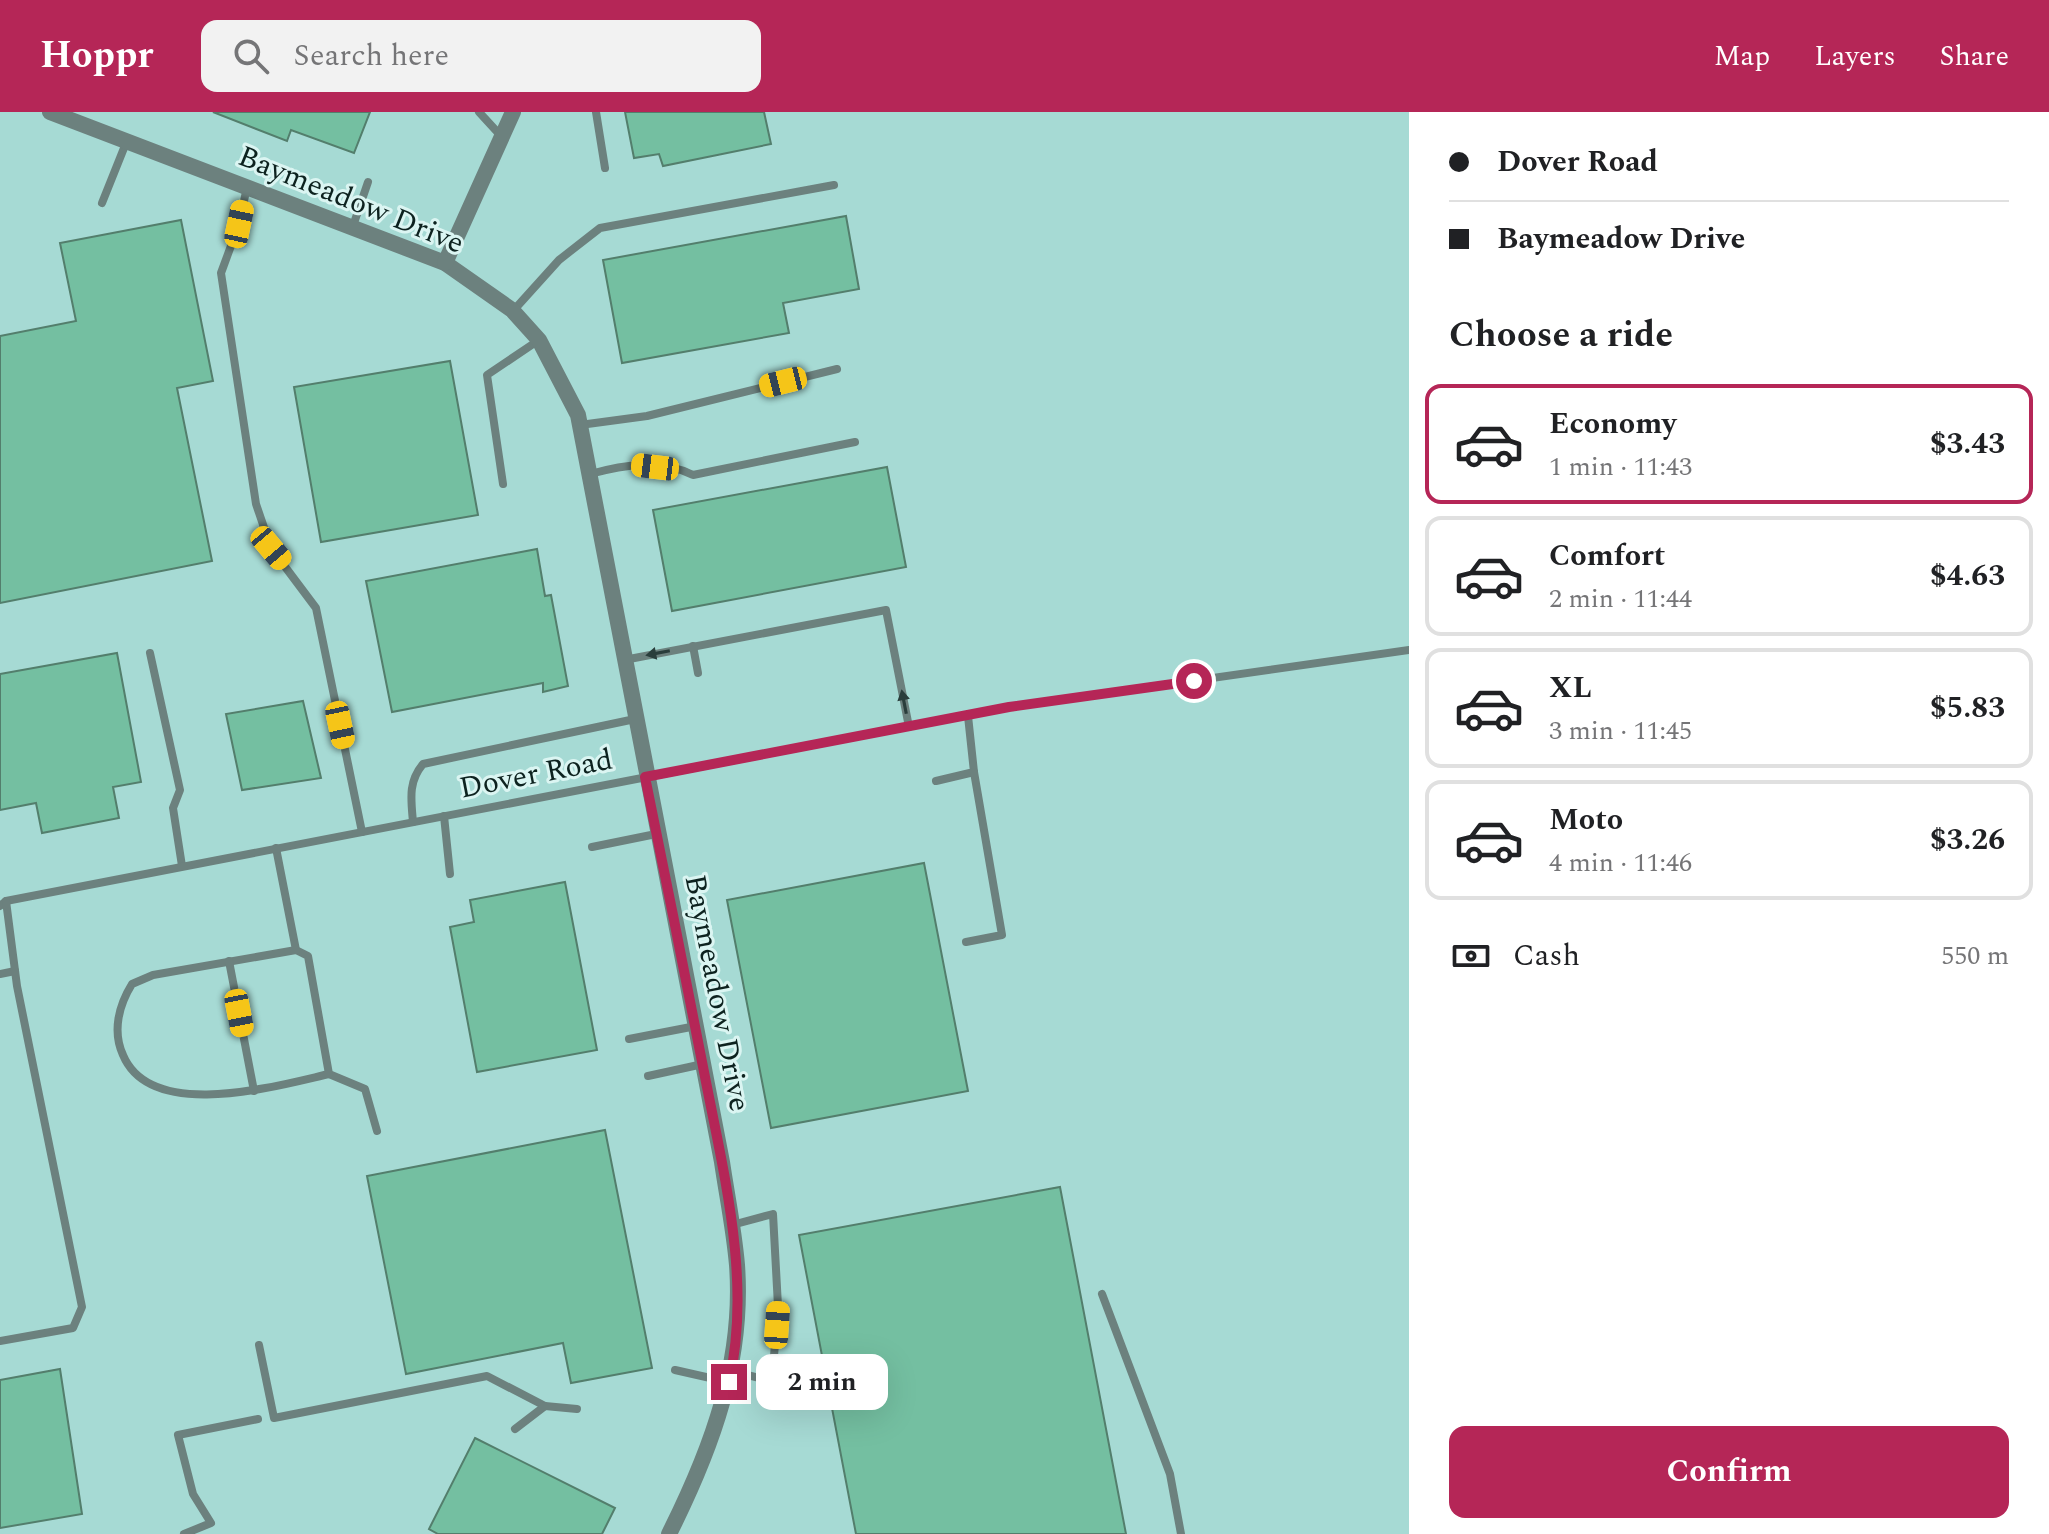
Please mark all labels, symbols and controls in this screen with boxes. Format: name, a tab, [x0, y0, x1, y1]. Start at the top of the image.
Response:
search box	[201, 20, 761, 92]
text: Hoppr	[40, 27, 153, 85]
text: Search here	[293, 33, 449, 79]
icon: search	[229, 34, 273, 78]
text: Map	[1714, 35, 1770, 78]
text: Layers	[1814, 35, 1896, 78]
text: Share	[1940, 35, 2009, 78]
street label: Baymeadow Drive	[231, 134, 471, 266]
text: Dover Road	[1497, 139, 1658, 185]
car	[222, 198, 256, 250]
text: Baymeadow Drive	[1497, 216, 1745, 262]
text: Choose a ride	[1449, 308, 1673, 363]
car	[757, 365, 809, 399]
text: Economy	[1549, 401, 1676, 447]
icon: car	[1453, 408, 1525, 480]
text: $3.43	[1930, 421, 2005, 467]
text: 1 min · 11:43	[1549, 447, 1692, 487]
car	[630, 452, 680, 482]
car	[246, 522, 296, 574]
text: Comfort	[1549, 533, 1665, 579]
icon: car	[1453, 540, 1525, 612]
text: $4.63	[1930, 553, 2005, 599]
text: 2 min · 11:44	[1549, 579, 1692, 619]
one-way arrow	[646, 647, 671, 660]
route start	[1176, 663, 1212, 699]
text: XL	[1549, 665, 1592, 711]
icon: car	[1453, 672, 1525, 744]
text: $5.83	[1930, 685, 2005, 731]
one-way arrow	[898, 690, 910, 715]
car	[323, 699, 357, 751]
text: 3 min · 11:45	[1549, 711, 1692, 751]
street label: Dover Road	[455, 737, 617, 811]
text: Moto	[1549, 797, 1623, 843]
icon: car	[1453, 804, 1525, 876]
text: $3.26	[1930, 817, 2005, 863]
text: 4 min · 11:46	[1549, 843, 1692, 883]
street label: Baymeadow Drive	[671, 871, 763, 1115]
text: Cash	[1513, 933, 1580, 979]
icon: cash	[1449, 934, 1493, 978]
text: 550 m	[1941, 936, 2009, 976]
car	[223, 987, 255, 1039]
car	[763, 1300, 791, 1350]
callout: 2 min	[757, 1354, 889, 1410]
text: 2 min	[787, 1362, 857, 1402]
route end	[711, 1364, 747, 1400]
button: Confirm	[1449, 1426, 2009, 1518]

